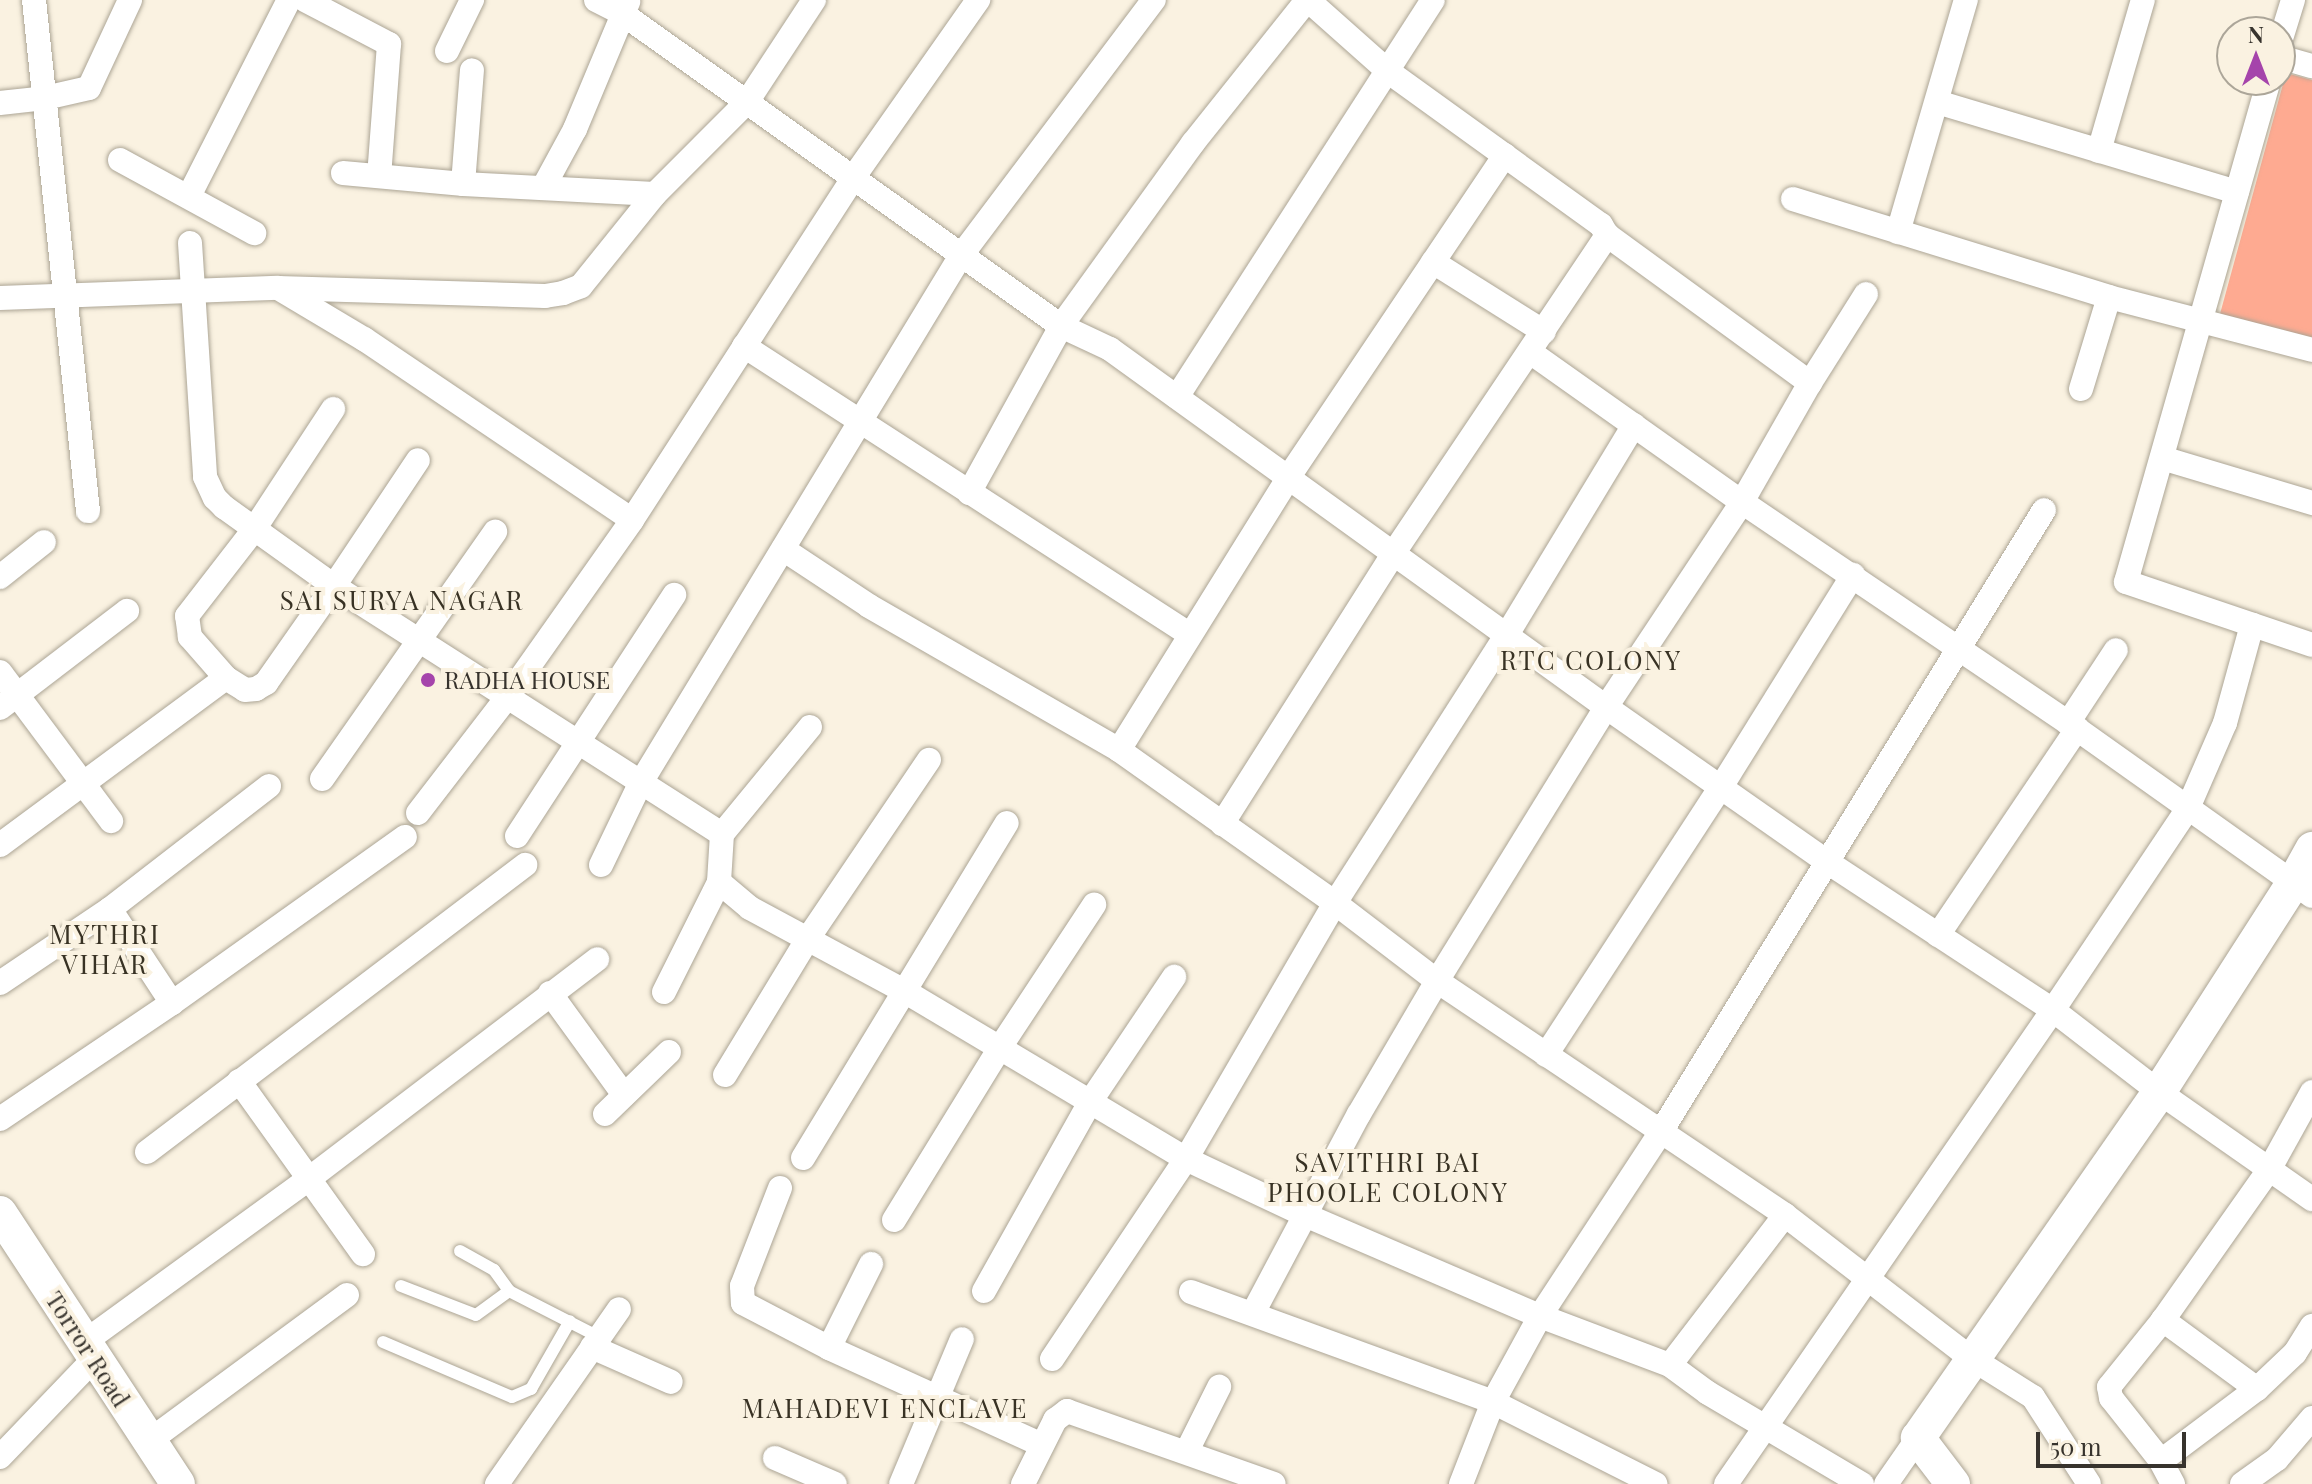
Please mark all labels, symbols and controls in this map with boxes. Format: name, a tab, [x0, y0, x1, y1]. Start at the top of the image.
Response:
north arrow	[2216, 16, 2296, 96]
text: N	[2248, 19, 2264, 49]
district label: SAI SURYA NAGAR	[280, 584, 524, 616]
district label: RTC COLONY	[1500, 644, 1682, 676]
place label: RADHA HOUSE	[444, 666, 610, 694]
marker: RADHA HOUSE	[419, 671, 437, 689]
district label: MYTHRI VIHAR	[49, 918, 161, 980]
district label: SAVITHRI BAI PHOOLE COLONY	[1267, 1146, 1509, 1208]
street label: Torror Road	[40, 1286, 136, 1412]
district label: MAHADEVI ENCLAVE	[742, 1392, 1028, 1424]
scale bar	[2040, 1416, 2190, 1466]
text: 50 m	[2050, 1430, 2102, 1462]

